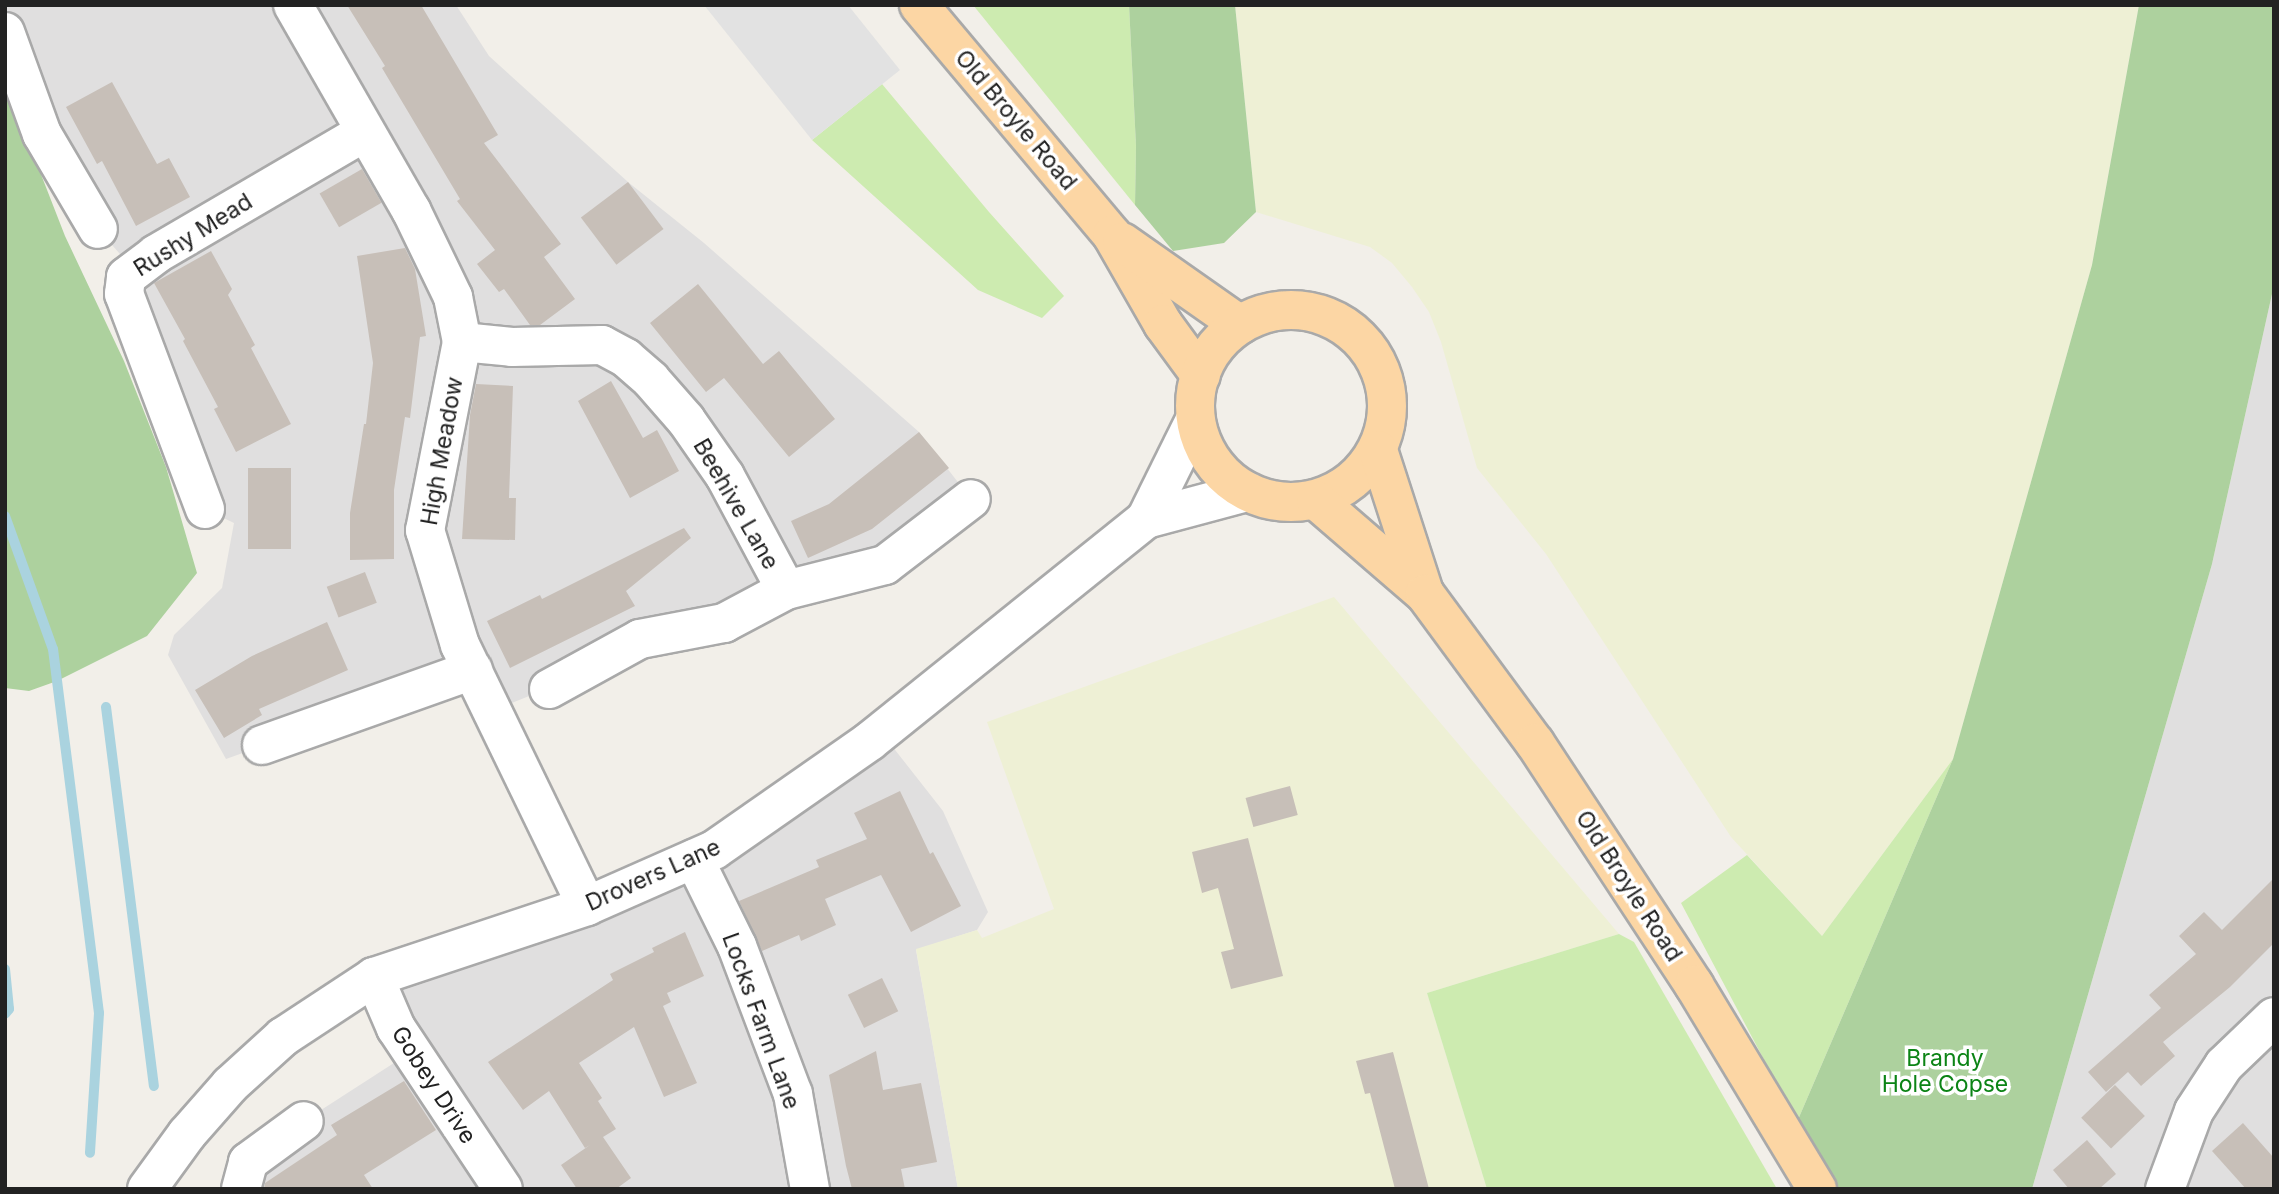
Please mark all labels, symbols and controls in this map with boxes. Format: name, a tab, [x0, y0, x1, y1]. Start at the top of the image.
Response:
street label: Old Broyle Road	[949, 44, 1083, 196]
street label: Rushy Mead	[129, 188, 257, 282]
street label: High Meadow	[415, 375, 469, 527]
street label: Beehive Lane	[687, 434, 785, 574]
street label: Old Broyle Road	[1570, 805, 1688, 967]
street label: Drovers Lane	[581, 833, 725, 917]
street label: Locks Farm Lane	[716, 929, 806, 1113]
street label: Gobey Drive	[386, 1021, 482, 1149]
park label: Brandy Hole Copse	[1882, 1044, 2008, 1098]

